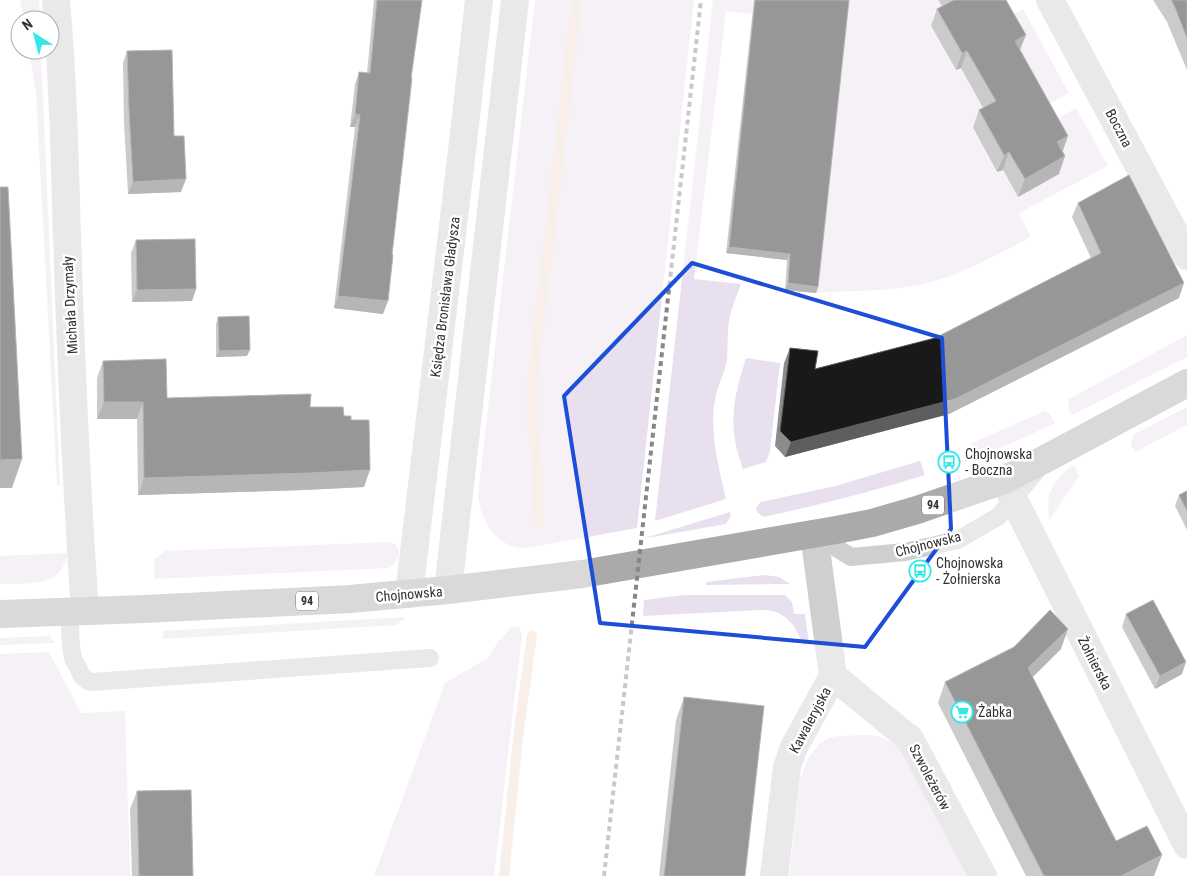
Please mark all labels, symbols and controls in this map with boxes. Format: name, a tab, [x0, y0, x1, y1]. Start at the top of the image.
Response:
north arrow	[10, 10, 60, 60]
text: N	[19, 15, 36, 33]
street label: Boczna	[1102, 106, 1136, 150]
street label: Księdza Bronisława Gładysza	[427, 216, 463, 378]
street label: Michała Drzymały	[59, 255, 81, 354]
place label: Chojnowska - Boczna	[965, 446, 1032, 478]
bus stop icon: Chojnowska - Boczna	[937, 450, 961, 474]
road number: 94	[922, 496, 944, 514]
street label: Chojnowska	[893, 528, 963, 560]
place label: Chojnowska - Żołnierska	[936, 555, 1003, 587]
bus stop icon: Chojnowska - Żołnierska	[908, 559, 932, 583]
street label: Chojnowska	[375, 583, 443, 605]
road number: 94	[296, 592, 318, 610]
street label: Żołnierska	[1075, 634, 1115, 692]
street label: Kawaleryjska	[786, 684, 834, 756]
supermarket icon: Żabka	[950, 700, 974, 724]
place label: Żabka	[978, 704, 1012, 720]
street label: Szwoleżerów	[906, 741, 954, 813]

